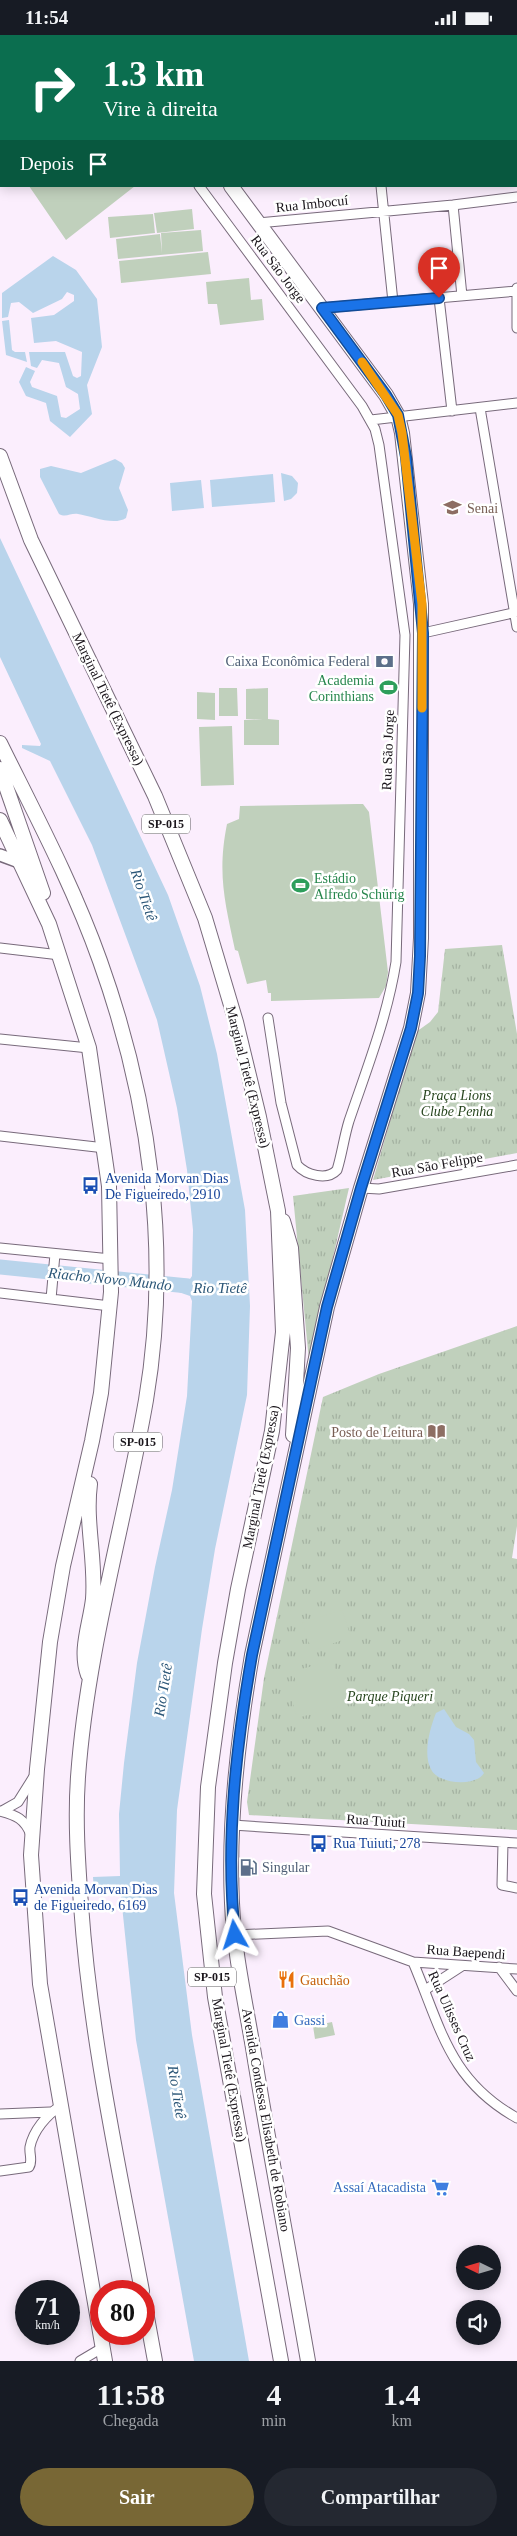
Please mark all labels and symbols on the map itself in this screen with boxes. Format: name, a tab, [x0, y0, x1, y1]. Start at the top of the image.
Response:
street label: Rua Imbocuí	[275, 193, 349, 215]
street label: Rua São Jorge	[248, 232, 308, 306]
pin	[418, 247, 460, 298]
school or university icon: Senai	[443, 498, 463, 518]
place label: Senai	[467, 501, 498, 516]
street label: Marginal Tietê (Expressa)	[68, 630, 147, 769]
bank icon: Caixa Econômica Federal	[374, 651, 394, 671]
place label: Caixa Econômica Federal	[225, 654, 370, 669]
place label: Academia Corinthians	[309, 673, 375, 704]
sports icon: Academia Corinthians	[378, 678, 398, 698]
street label: Rua São Jorge	[379, 709, 397, 791]
road number: SP-015	[142, 815, 190, 834]
water label: Rio Tietê	[127, 866, 160, 923]
place label: Estádio Alfredo Schürig	[314, 871, 405, 902]
sports icon: Estádio Alfredo Schürig	[290, 876, 310, 896]
street label: Marginal Tietê (Expressa)	[222, 1004, 273, 1150]
park label: Praça Lions Clube Penha	[421, 1088, 493, 1119]
street label: Rua São Felippe	[390, 1150, 484, 1180]
place label: Avenida Morvan Dias De Figueiredo, 2910	[105, 1171, 228, 1202]
bus stop icon: Avenida Morvan Dias De Figueiredo, 2910	[81, 1176, 101, 1196]
water label: Riacho Novo Mundo	[46, 1264, 173, 1293]
water label: Rio Tietê	[192, 1280, 247, 1296]
street label: Marginal Tietê (Expressa)	[240, 1404, 283, 1550]
library icon: Posto de Leitura	[427, 1422, 447, 1442]
place label: Posto de Leitura	[331, 1425, 424, 1440]
road number: SP-015	[114, 1433, 162, 1451]
water label: Rio Tietê	[151, 1662, 175, 1719]
park label: Parque Piqueri	[346, 1689, 433, 1704]
street label: Rua Tuiuti	[346, 1811, 406, 1831]
bus stop icon: Rua Tuiuti, 278	[309, 1833, 329, 1853]
place label: Rua Tuiuti, 278	[333, 1836, 421, 1851]
fuel station icon: Singular	[238, 1857, 258, 1877]
place label: Singular	[262, 1860, 310, 1875]
place label: Avenida Morvan Dias de Figueiredo, 6169	[34, 1882, 157, 1913]
bus stop icon: Avenida Morvan Dias de Figueiredo, 6169	[10, 1887, 30, 1907]
position arrow	[208, 1908, 260, 1960]
street label: Rua Baependi	[426, 1942, 506, 1962]
road number: SP-015	[188, 1967, 236, 1986]
street label: Rua Ulisses Cruz	[425, 1969, 479, 2063]
restaurant icon: Gauchão	[276, 1970, 296, 1990]
place label: Gauchão	[300, 1973, 350, 1988]
street label: Marginal Tietê (Expressa)	[208, 1997, 249, 2144]
street label: Avenida Condessa Elisabeth de Robiano	[239, 2007, 293, 2233]
shop icon: Gassi	[270, 2010, 290, 2030]
place label: Gassi	[294, 2013, 325, 2028]
water label: Rio Tietê	[165, 2063, 189, 2120]
supermarket icon: Assaí Atacadista	[430, 2177, 450, 2197]
place label: Assaí Atacadista	[333, 2180, 427, 2195]
north arrow	[456, 2245, 501, 2290]
speed limit sign: 80	[90, 2280, 155, 2345]

